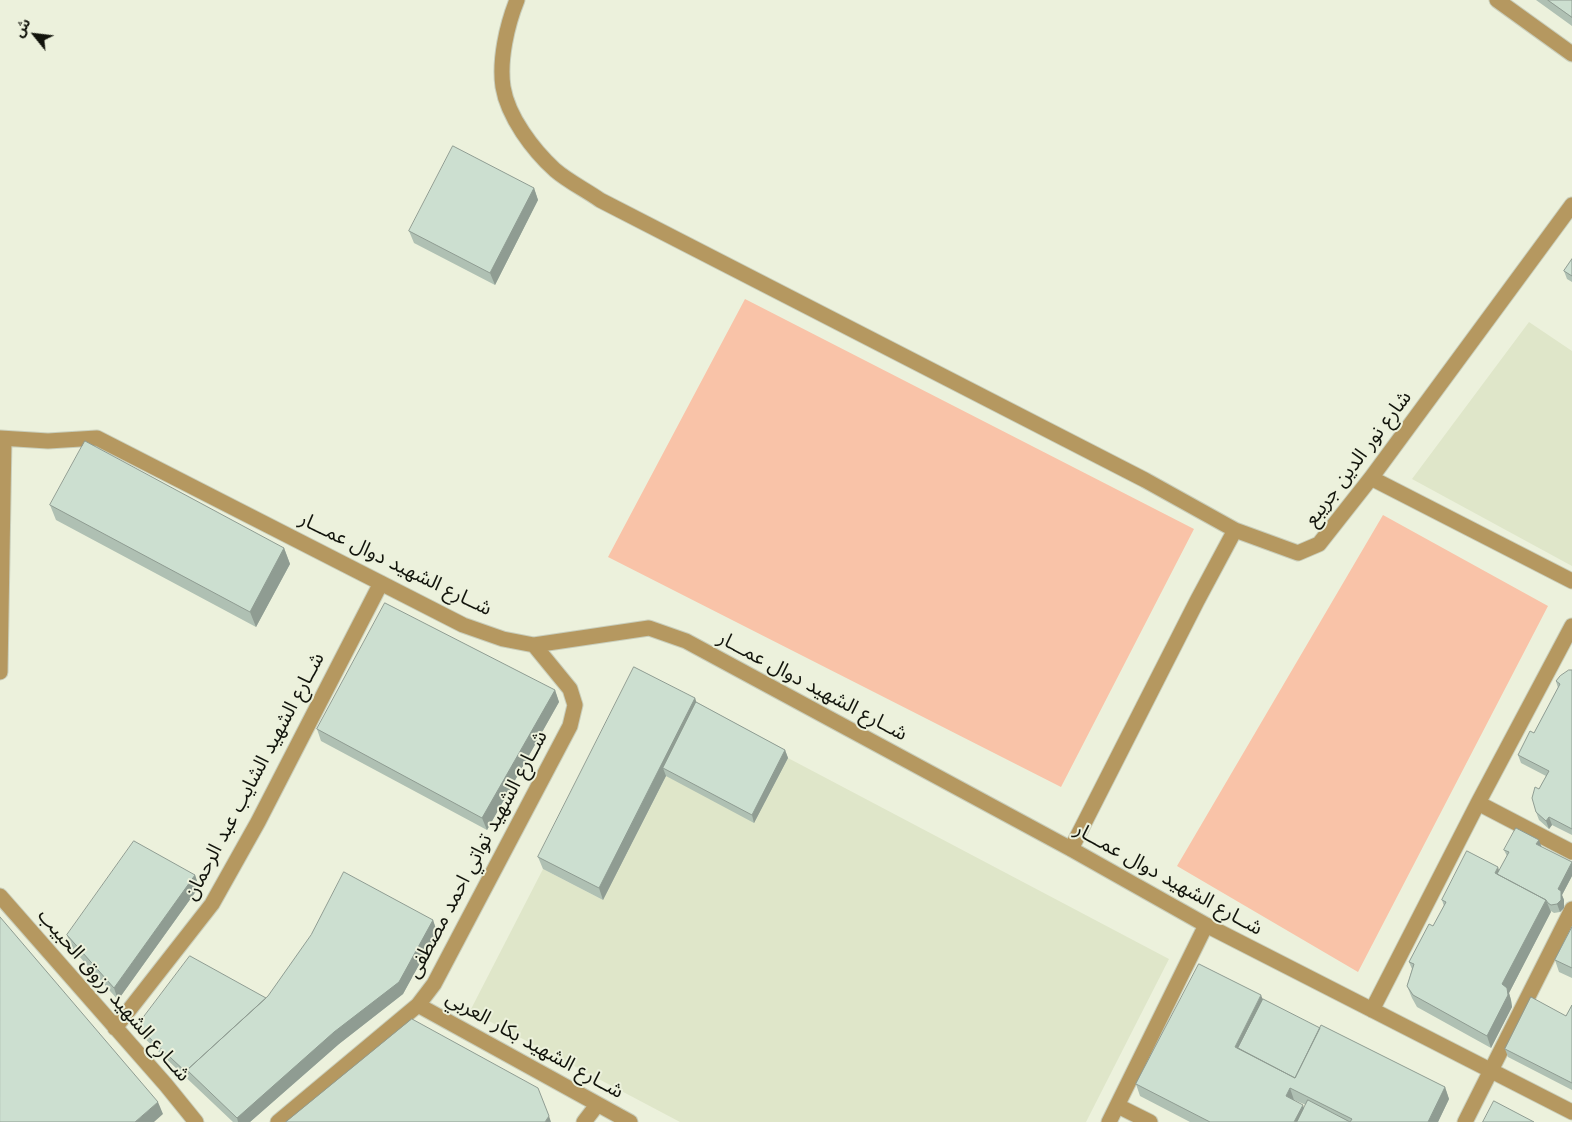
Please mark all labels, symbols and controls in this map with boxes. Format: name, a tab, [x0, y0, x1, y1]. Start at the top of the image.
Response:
north arrow	[10, 10, 60, 60]
text: ش	[8, 14, 35, 41]
street label: شارع نور الدين جريبع	[1300, 387, 1418, 531]
street label: شــارع الشهيد دوال عمـــار	[295, 508, 495, 622]
street label: شــارع الشهيد دوال عمـــار	[713, 627, 911, 747]
street label: شــارع الشهيد الشايب عبد الرحمان	[179, 649, 331, 905]
street label: شــارع الشهيد تواتي احمد مصطفى	[402, 727, 554, 983]
street label: شــارع الشهيد دوال عمـــار	[1070, 818, 1266, 942]
street label: شــارع الشهيد رزوق الحبيب	[31, 905, 195, 1087]
street label: شــارع الشهيد بكار العربي	[441, 987, 627, 1105]

